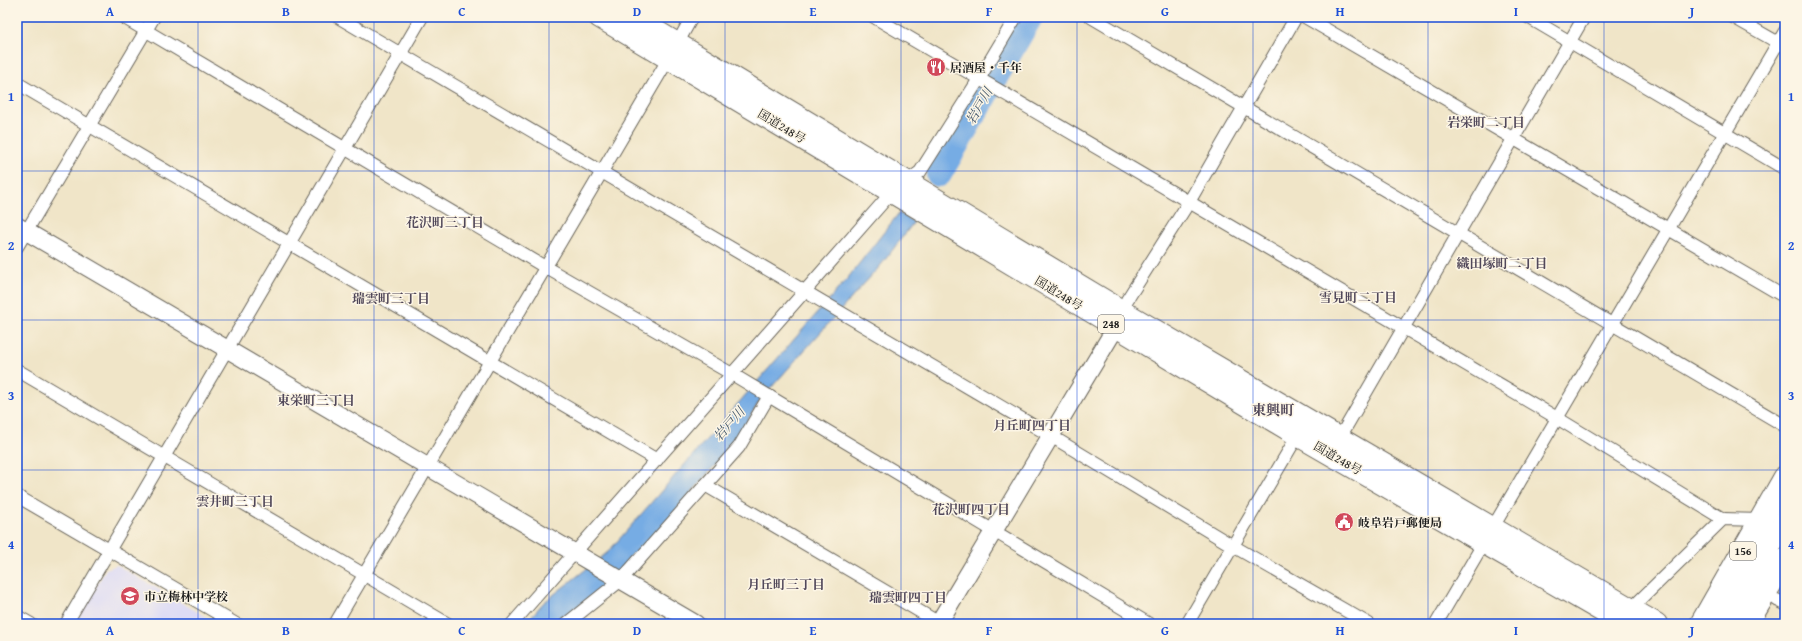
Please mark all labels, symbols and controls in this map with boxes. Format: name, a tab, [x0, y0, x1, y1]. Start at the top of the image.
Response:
text: A	[106, 2, 115, 21]
text: B	[282, 2, 290, 21]
text: C	[458, 2, 466, 21]
text: D	[633, 2, 641, 21]
text: E	[810, 2, 817, 21]
text: F	[986, 2, 993, 21]
text: G	[1161, 2, 1169, 21]
text: H	[1335, 2, 1345, 21]
text: I	[1514, 2, 1518, 21]
text: J	[1688, 2, 1695, 21]
restaurant icon: 居酒屋・千年	[925, 56, 947, 78]
place label: 居酒屋・千年	[950, 59, 1022, 76]
water label: 岩戸川	[961, 83, 998, 128]
text: 1	[8, 87, 14, 106]
text: 1	[1788, 87, 1794, 106]
street label: 国道248号	[755, 105, 809, 147]
district label: 岩栄町二丁目	[1447, 113, 1525, 132]
district label: 花沢町三丁目	[406, 213, 484, 232]
text: 2	[8, 236, 15, 255]
text: 2	[1788, 236, 1795, 255]
district label: 織田塚町二丁目	[1456, 254, 1548, 273]
street label: 国道248号	[1032, 272, 1086, 314]
district label: 雪見町二丁目	[1319, 288, 1397, 307]
district label: 瑞雲町三丁目	[352, 289, 430, 308]
road number: 248	[1098, 315, 1124, 333]
text: 3	[8, 386, 14, 405]
text: 3	[1788, 386, 1794, 405]
district label: 東栄町三丁目	[277, 391, 355, 410]
district label: 東興町	[1252, 400, 1295, 420]
water label: 岩戸川	[709, 402, 750, 445]
district label: 月丘町四丁目	[993, 416, 1071, 435]
street label: 国道248号	[1311, 437, 1365, 479]
district label: 雲井町三丁目	[196, 492, 274, 511]
district label: 花沢町四丁目	[932, 500, 1010, 519]
public building icon: 岐阜岩戸郵便局	[1333, 511, 1355, 533]
place label: 岐阜岩戸郵便局	[1358, 514, 1442, 531]
text: 4	[8, 535, 15, 554]
text: 4	[1788, 535, 1795, 554]
road number: 156	[1730, 542, 1756, 560]
district label: 月丘町三丁目	[747, 575, 825, 594]
school or university icon: 市立梅林中学校	[119, 585, 141, 607]
place label: 市立梅林中学校	[144, 588, 228, 605]
district label: 瑞雲町四丁目	[869, 588, 947, 607]
text: A	[106, 621, 115, 640]
text: B	[282, 621, 290, 640]
text: C	[458, 621, 466, 640]
text: D	[633, 621, 641, 640]
text: E	[810, 621, 817, 640]
text: F	[986, 621, 993, 640]
text: G	[1161, 621, 1169, 640]
text: H	[1335, 621, 1345, 640]
text: I	[1514, 621, 1518, 640]
text: J	[1688, 621, 1695, 640]

